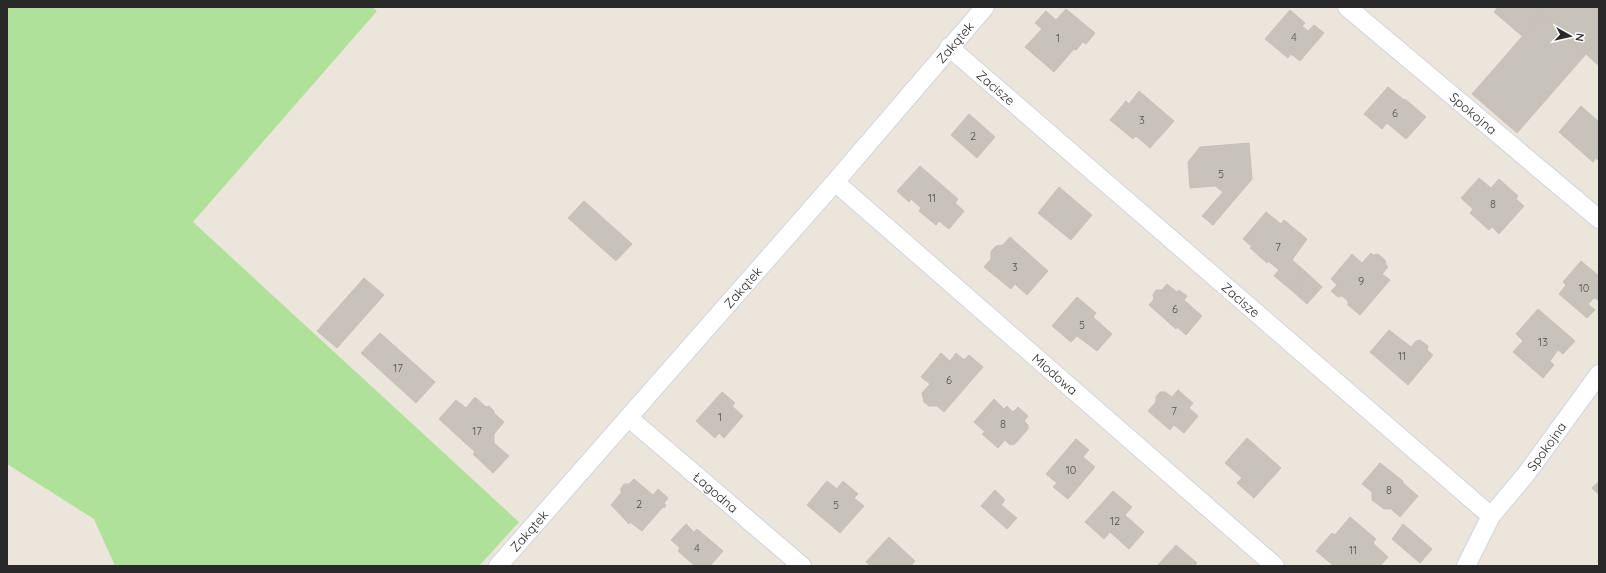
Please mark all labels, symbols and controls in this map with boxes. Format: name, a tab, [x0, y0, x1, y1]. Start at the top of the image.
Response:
north arrow	[1550, 16, 1590, 56]
street label: Zakątek	[933, 18, 977, 66]
house number: 4	[1291, 30, 1297, 44]
house number: 1	[1056, 31, 1060, 45]
text: N	[1572, 32, 1587, 42]
street label: Zacisze	[973, 67, 1018, 108]
street label: Spokojna	[1446, 89, 1500, 138]
house number: 6	[1392, 106, 1398, 120]
house number: 3	[1139, 113, 1145, 127]
house number: 2	[970, 129, 976, 143]
house number: 5	[1218, 167, 1224, 181]
house number: 11	[928, 191, 936, 205]
house number: 8	[1490, 197, 1496, 211]
house number: 7	[1275, 240, 1281, 254]
house number: 3	[1012, 260, 1018, 274]
street label: Zakątek	[720, 263, 765, 311]
house number: 9	[1358, 274, 1364, 288]
street label: Zacisze	[1219, 279, 1263, 320]
house number: 10	[1579, 281, 1589, 295]
house number: 6	[1172, 302, 1178, 316]
house number: 5	[1079, 318, 1085, 332]
house number: 13	[1538, 335, 1548, 349]
house number: 11	[1398, 349, 1406, 363]
street label: Miodowa	[1029, 350, 1081, 398]
house number: 17	[393, 361, 403, 375]
house number: 6	[946, 373, 952, 387]
house number: 7	[1171, 404, 1177, 418]
house number: 1	[718, 410, 722, 424]
house number: 8	[1000, 417, 1006, 431]
street label: Spokojna	[1523, 419, 1569, 474]
house number: 17	[472, 424, 482, 438]
house number: 10	[1066, 463, 1076, 477]
street label: Łagodna	[690, 468, 742, 516]
house number: 8	[1386, 483, 1392, 497]
house number: 2	[636, 497, 642, 511]
house number: 5	[833, 498, 839, 512]
street label: Zakątek	[507, 507, 551, 555]
house number: 12	[1110, 514, 1120, 528]
house number: 4	[694, 541, 700, 555]
house number: 11	[1349, 543, 1357, 557]

